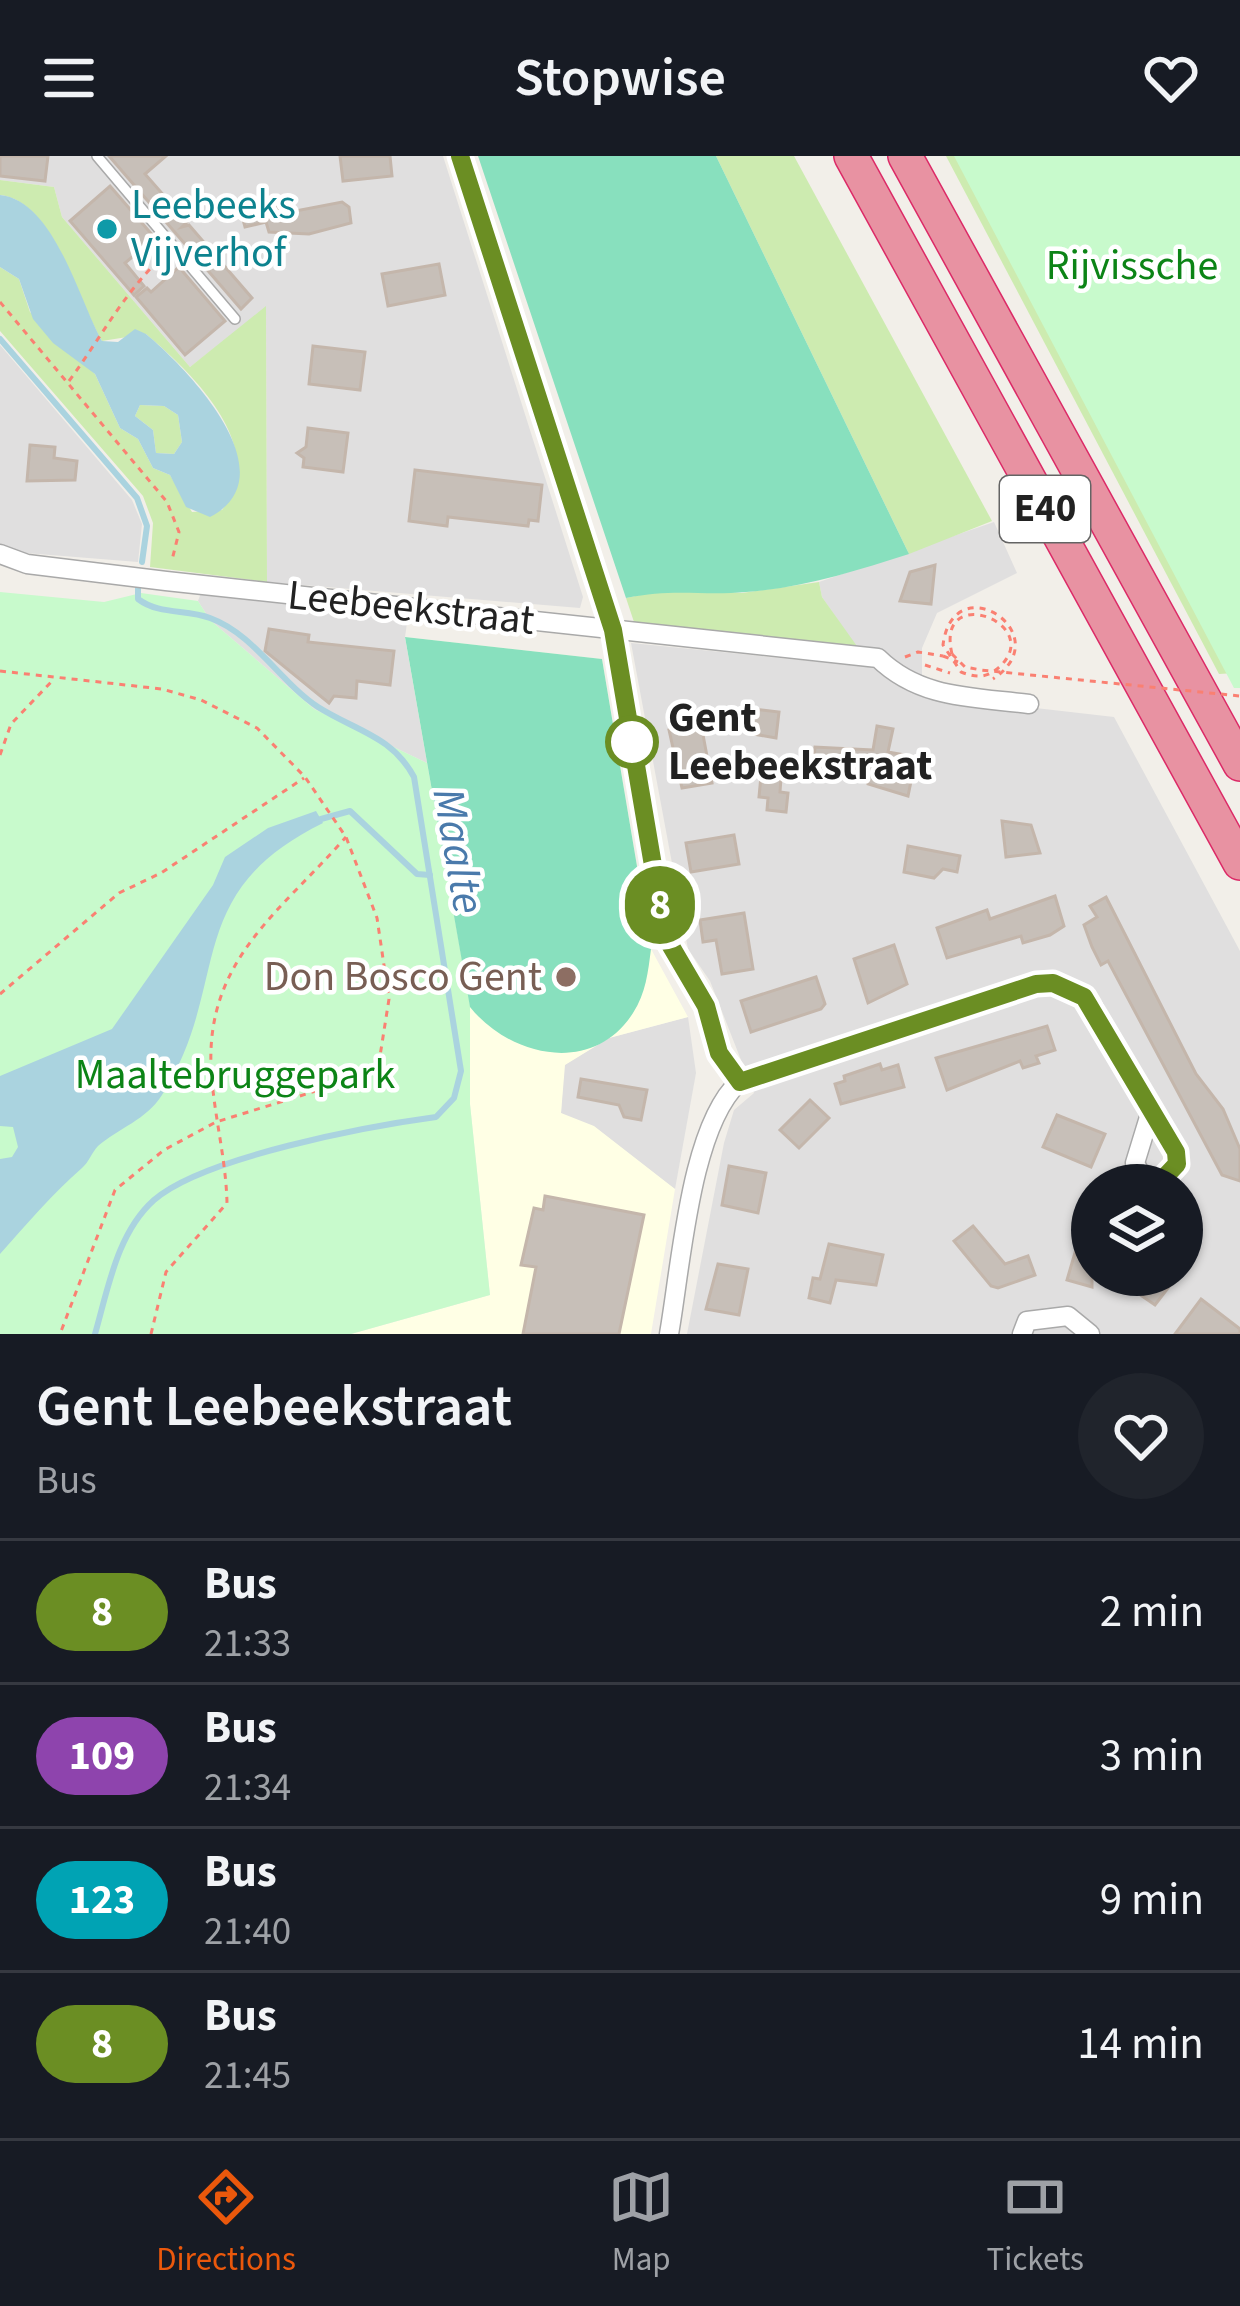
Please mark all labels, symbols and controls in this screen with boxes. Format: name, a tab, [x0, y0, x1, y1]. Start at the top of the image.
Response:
text: Stopwise	[514, 40, 726, 117]
icon: menu	[36, 45, 102, 111]
icon: heart	[1138, 45, 1204, 111]
place label: Leebeeks Vijverhof	[131, 175, 296, 283]
marker: Leebeeks Vijverhof	[94, 216, 120, 242]
park label: Rijvissche	[1046, 236, 1218, 296]
road number: E40	[1000, 476, 1090, 542]
street label: Leebeekstraat	[285, 565, 537, 651]
place label: Gent Leebeekstraat	[668, 688, 932, 796]
marker: Gent Leebeekstraat	[607, 717, 657, 767]
water label: Maalte	[415, 783, 501, 919]
line badge: 8	[621, 866, 699, 944]
text: 8	[649, 875, 671, 935]
place label: Don Bosco Gent	[264, 947, 542, 1007]
marker: Don Bosco Gent	[553, 964, 579, 990]
park label: Maaltebruggepark	[75, 1045, 395, 1105]
map controls	[1071, 1164, 1203, 1296]
button: layers	[1071, 1164, 1203, 1296]
text: Gent Leebeekstraat	[36, 1367, 512, 1448]
button: heart	[1078, 1373, 1204, 1499]
text: Bus	[36, 1453, 97, 1509]
text: Bus	[204, 1552, 277, 1616]
text: 2 min	[1100, 1580, 1204, 1644]
text: 8	[91, 1582, 113, 1642]
text: 21:33	[204, 1616, 291, 1672]
text: Bus	[204, 1696, 277, 1760]
text: 3 min	[1100, 1724, 1204, 1788]
text: 109	[69, 1726, 135, 1786]
text: 21:34	[204, 1760, 291, 1816]
text: Bus	[204, 1840, 277, 1904]
text: 9 min	[1100, 1868, 1204, 1932]
text: 123	[69, 1870, 135, 1930]
text: 21:40	[204, 1904, 291, 1960]
text: Bus	[204, 1984, 277, 2048]
text: 14 min	[1077, 2012, 1204, 2076]
text: 8	[91, 2014, 113, 2074]
text: 21:45	[204, 2048, 291, 2104]
tab: Directions	[156, 2164, 296, 2283]
tab: Map	[608, 2164, 674, 2283]
tab: Tickets	[987, 2164, 1084, 2283]

